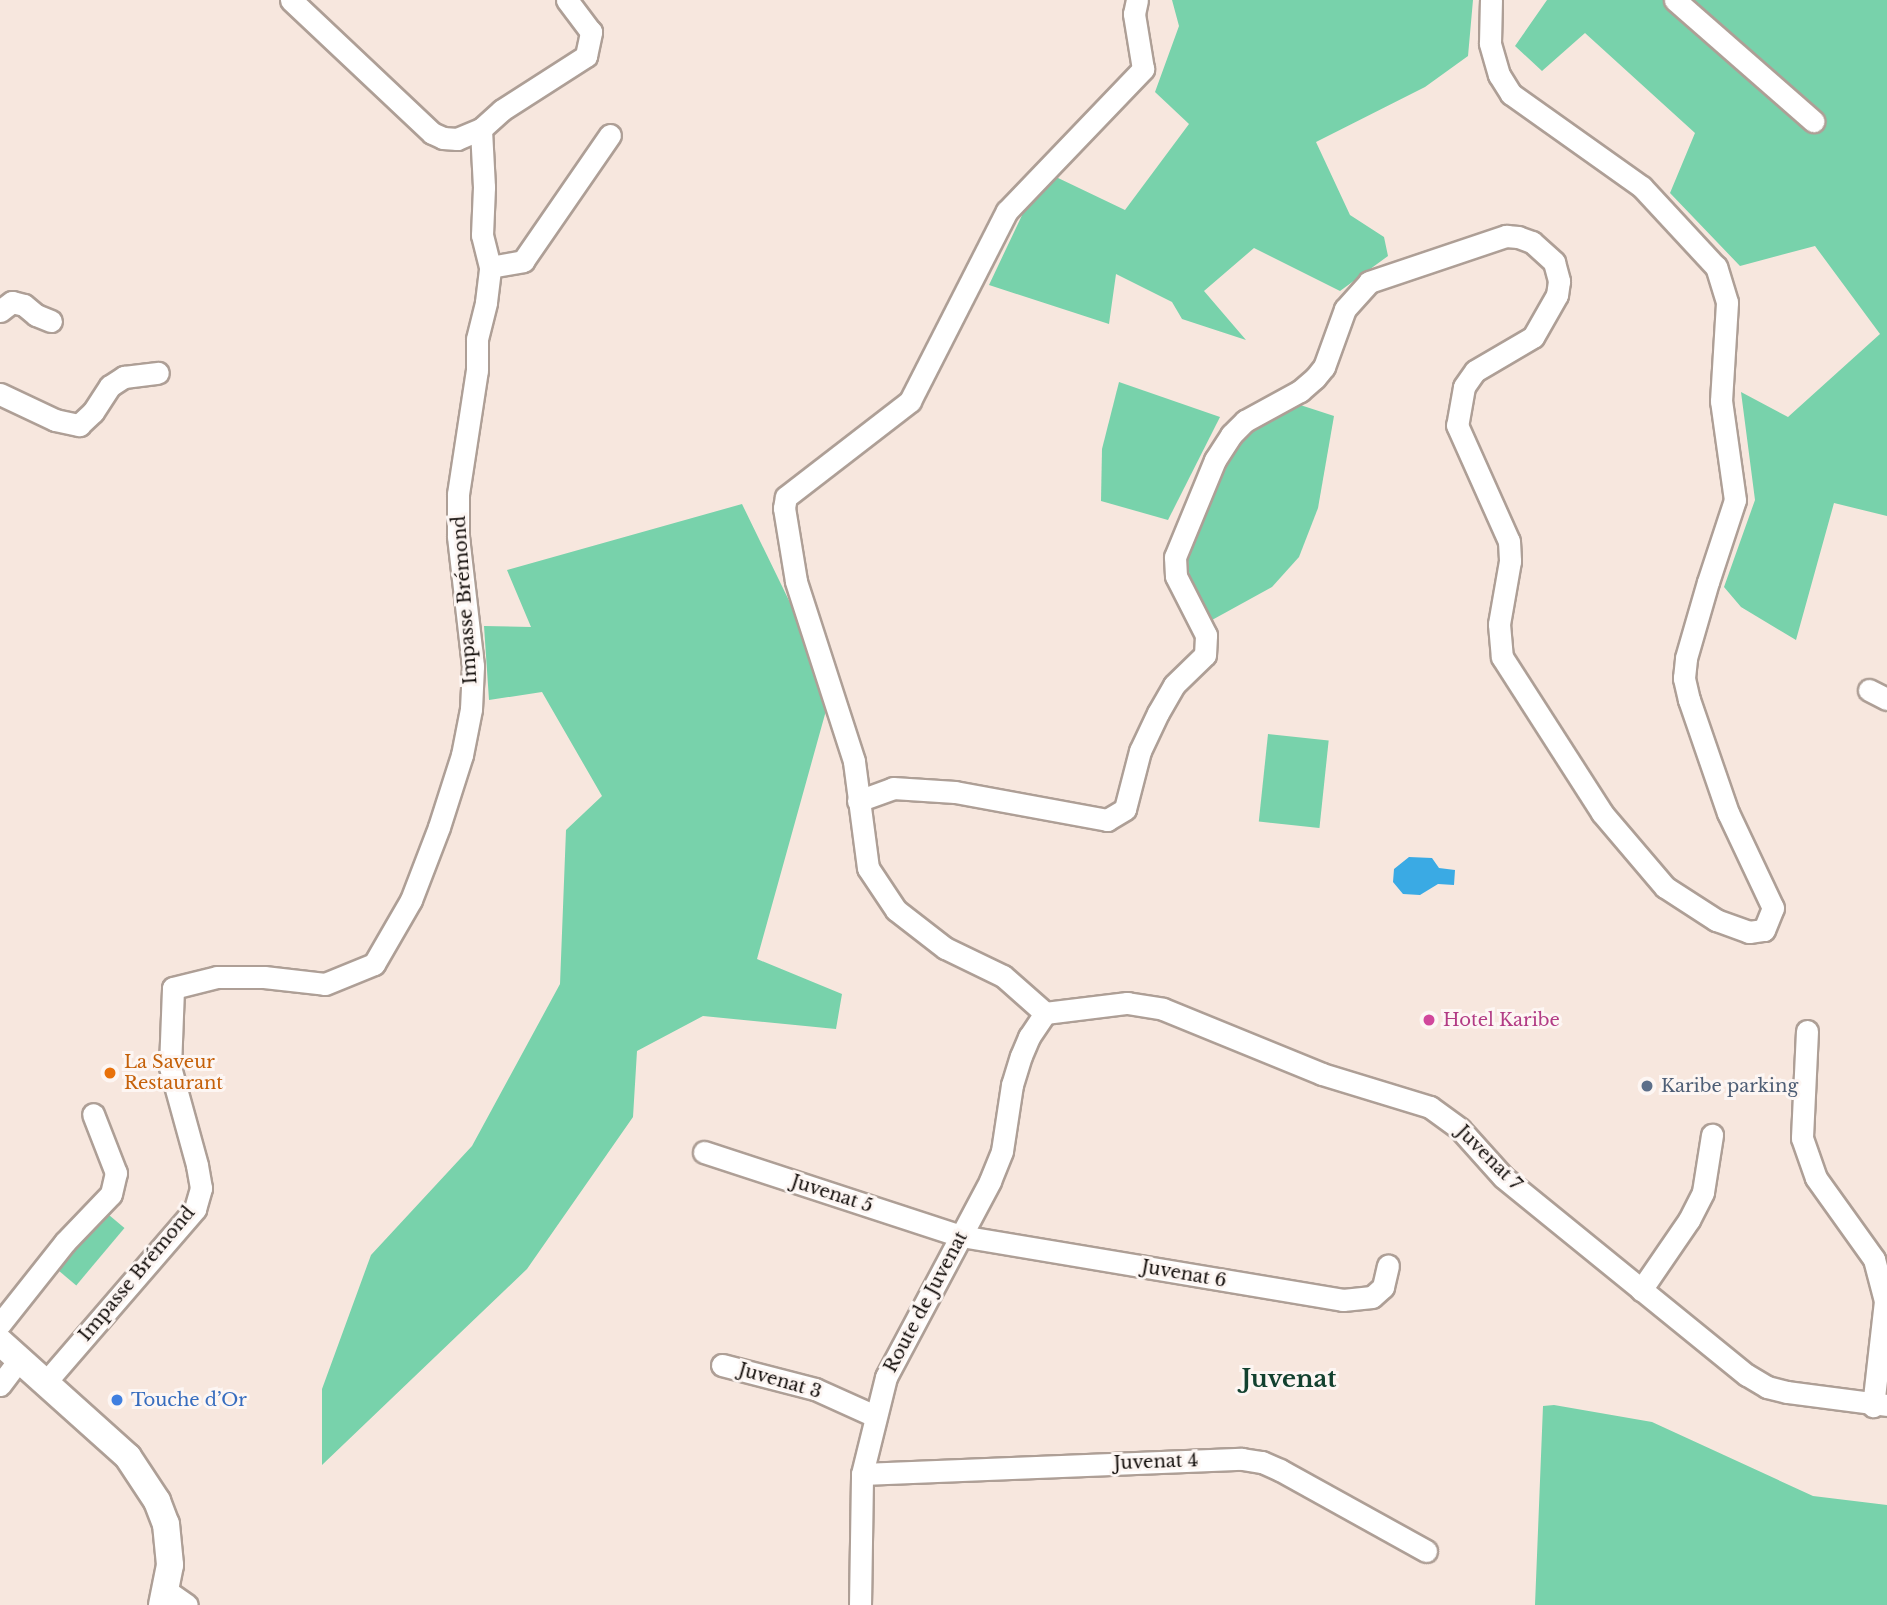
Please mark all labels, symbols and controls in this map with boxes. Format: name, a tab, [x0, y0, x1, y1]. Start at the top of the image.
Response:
street label: Impasse Brémond	[448, 515, 482, 685]
place label: Hotel Karibe	[1443, 1009, 1560, 1031]
marker: Hotel Karibe	[1421, 1012, 1437, 1028]
place label: La Saveur Restaurant	[124, 1052, 223, 1094]
marker: La Saveur Restaurant	[102, 1065, 118, 1081]
place label: Karibe parking	[1661, 1075, 1798, 1097]
marker: Karibe parking	[1639, 1078, 1655, 1094]
street label: Juvenat 7	[1452, 1121, 1526, 1195]
street label: Juvenat 5	[789, 1171, 875, 1217]
street label: Impasse Brémond	[74, 1202, 200, 1346]
street label: Route de Juvenat	[880, 1228, 972, 1376]
street label: Juvenat 6	[1140, 1256, 1228, 1292]
street label: Juvenat 3	[736, 1359, 824, 1403]
district label: Juvenat	[1242, 1365, 1336, 1393]
place label: Touche d’Or	[131, 1389, 247, 1411]
marker: Touche d’Or	[109, 1392, 125, 1408]
street label: Juvenat 4	[1113, 1450, 1199, 1474]

